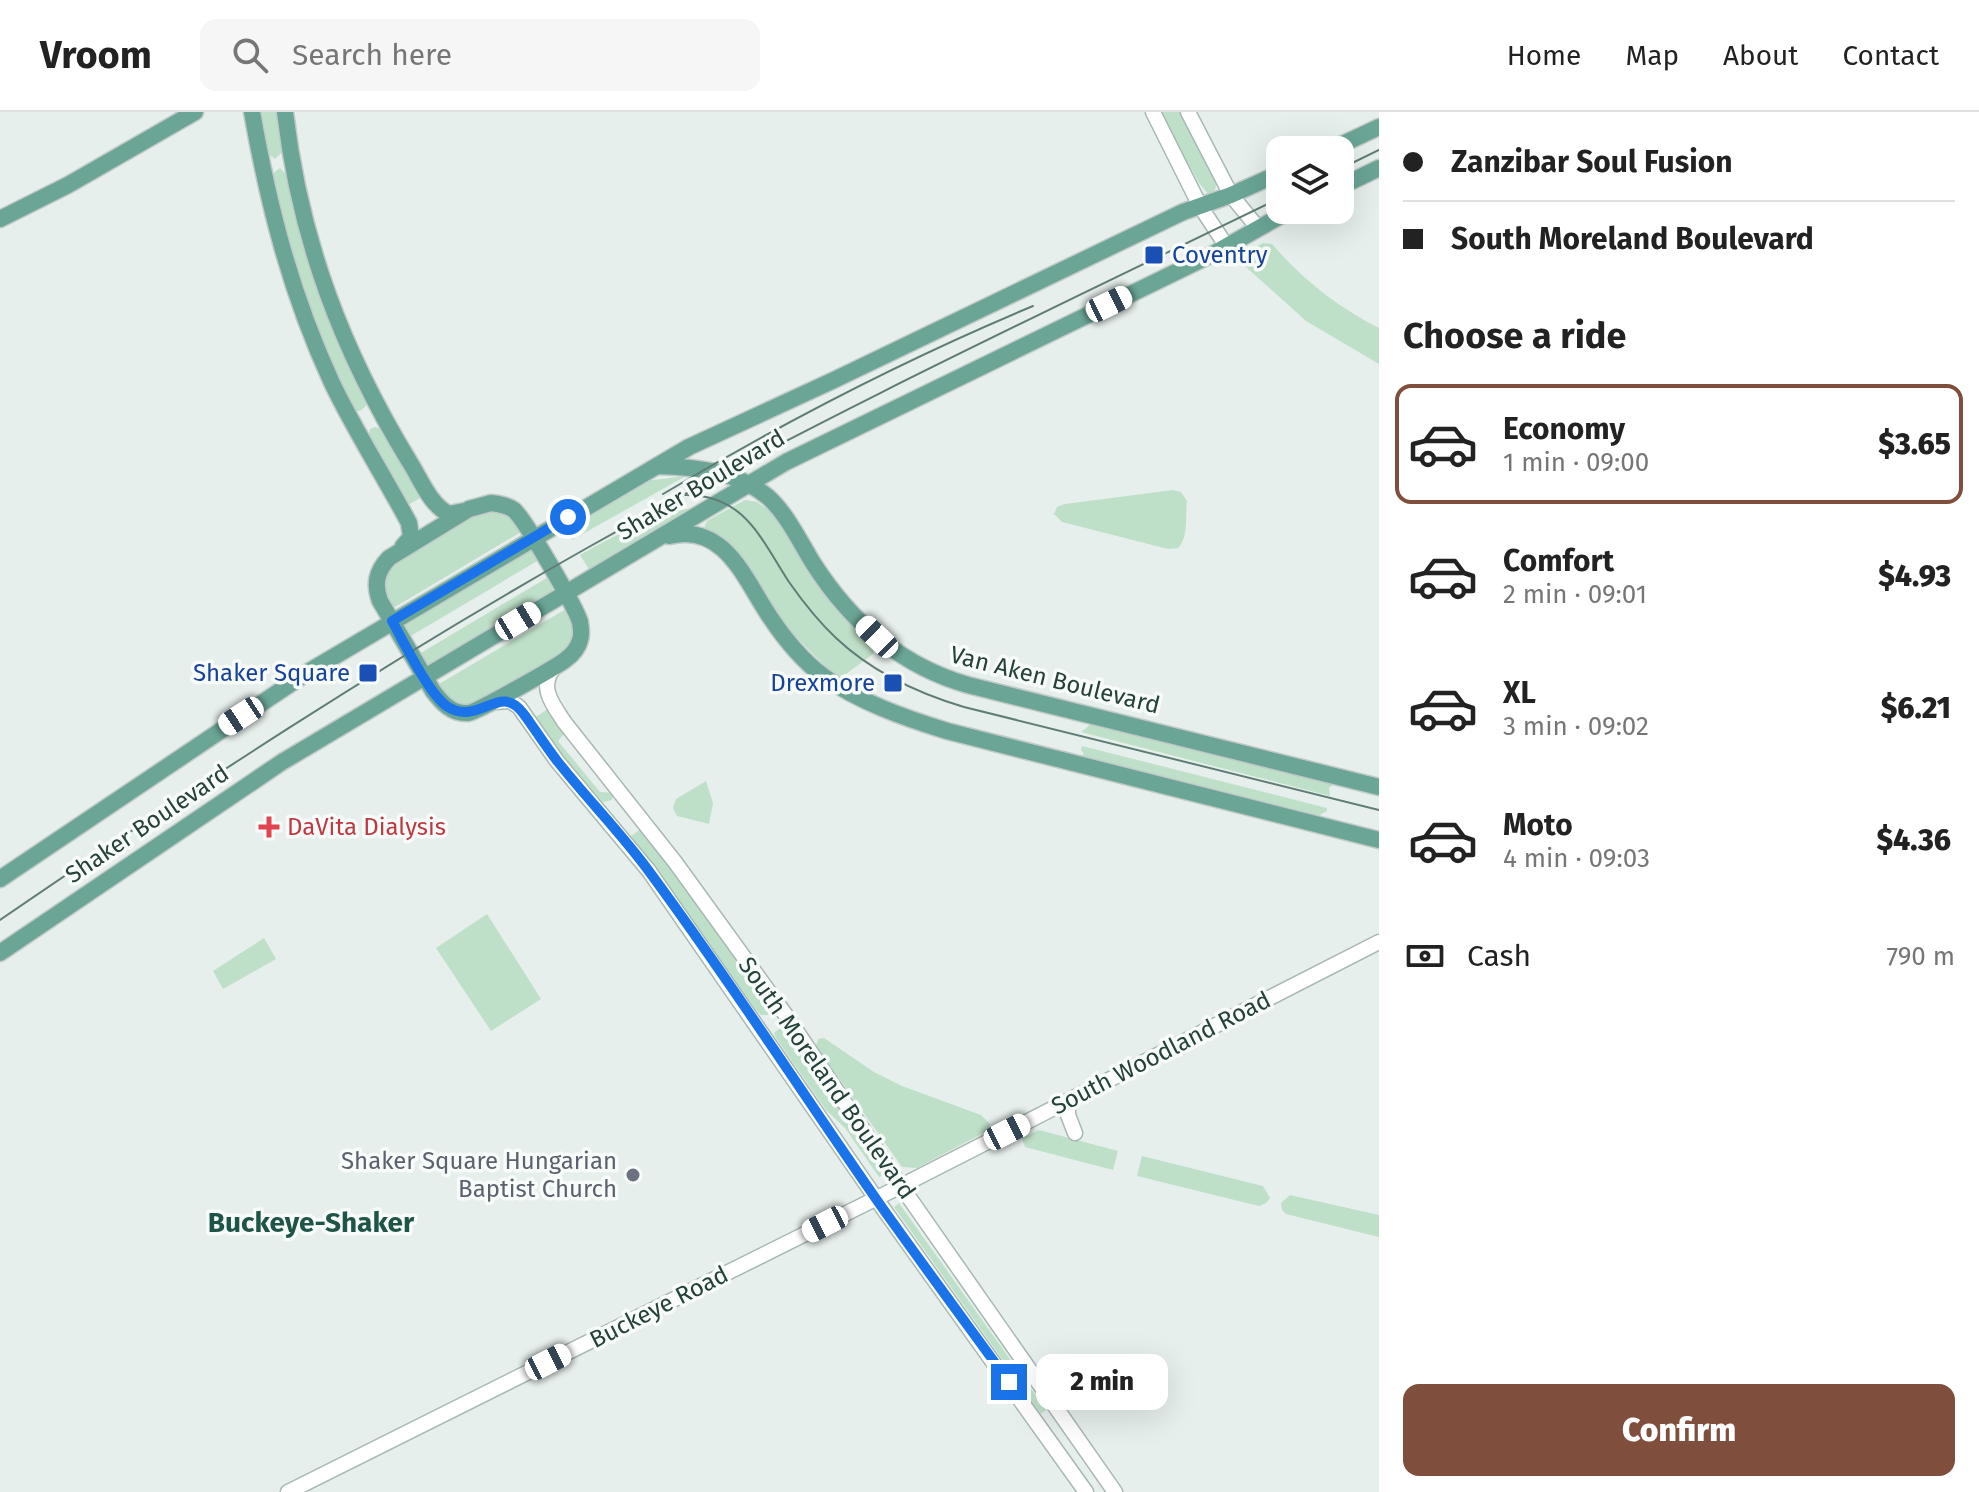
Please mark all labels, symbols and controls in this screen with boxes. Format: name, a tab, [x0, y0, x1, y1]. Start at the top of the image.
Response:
search box	[200, 19, 760, 91]
text: Vroom	[40, 32, 152, 78]
icon: search	[228, 33, 272, 77]
text: Search here	[292, 37, 452, 73]
text: Home	[1507, 39, 1581, 72]
text: Map	[1625, 39, 1679, 72]
text: About	[1723, 39, 1798, 72]
text: Contact	[1842, 39, 1939, 72]
map controls	[1266, 136, 1354, 224]
button: layers	[1266, 136, 1354, 224]
text: Zanzibar Soul Fusion	[1451, 144, 1732, 180]
text: South Moreland Boulevard	[1451, 221, 1814, 257]
place label: Coventry	[1172, 241, 1268, 269]
marker: Coventry	[1143, 244, 1165, 266]
car	[1082, 283, 1136, 325]
text: Choose a ride	[1403, 314, 1626, 358]
icon: car	[1407, 408, 1479, 480]
text: Economy	[1503, 411, 1625, 447]
street label: Shaker Boulevard	[612, 424, 790, 546]
text: $3.65	[1878, 426, 1951, 462]
text: 1 min · 09:00	[1503, 447, 1649, 478]
route start	[550, 499, 586, 535]
icon: car	[1407, 540, 1479, 612]
text: Comfort	[1503, 543, 1614, 579]
text: $4.93	[1878, 558, 1951, 594]
text: 2 min · 09:01	[1503, 579, 1647, 610]
car	[491, 598, 545, 644]
car	[851, 612, 903, 662]
street label: Van Aken Boulevard	[947, 640, 1163, 720]
place label: Shaker Square	[193, 659, 350, 687]
marker: Shaker Square	[357, 662, 379, 684]
place label: Drexmore	[770, 669, 875, 697]
marker: Drexmore	[882, 672, 904, 694]
icon: car	[1407, 672, 1479, 744]
text: XL	[1503, 675, 1536, 711]
text: $6.21	[1881, 690, 1951, 726]
car	[214, 693, 268, 739]
text: 3 min · 09:02	[1503, 711, 1649, 742]
street label: Shaker Boulevard	[60, 759, 234, 889]
icon: car	[1407, 804, 1479, 876]
text: Moto	[1503, 807, 1573, 843]
place label: DaVita Dialysis	[287, 813, 446, 841]
marker: DaVita Dialysis	[258, 816, 280, 838]
text: $4.36	[1876, 822, 1951, 858]
text: 4 min · 09:03	[1503, 843, 1650, 874]
icon: cash	[1403, 934, 1447, 978]
text: Cash	[1467, 938, 1531, 974]
text: 790 m	[1887, 941, 1955, 972]
street label: South Moreland Boulevard	[733, 952, 921, 1204]
street label: South Woodland Road	[1047, 986, 1275, 1120]
car	[980, 1110, 1034, 1154]
place label: Shaker Square Hungarian Baptist Church	[341, 1147, 617, 1203]
marker: Shaker Square Hungarian Baptist Church	[624, 1166, 642, 1184]
car	[798, 1202, 852, 1246]
district label: Buckeye-Shaker	[208, 1206, 415, 1239]
street label: Buckeye Road	[585, 1260, 733, 1354]
car	[521, 1340, 575, 1384]
callout: 2 min	[1037, 1354, 1169, 1410]
route end	[991, 1364, 1027, 1400]
text: 2 min	[1070, 1366, 1134, 1397]
button: Confirm	[1403, 1384, 1955, 1476]

